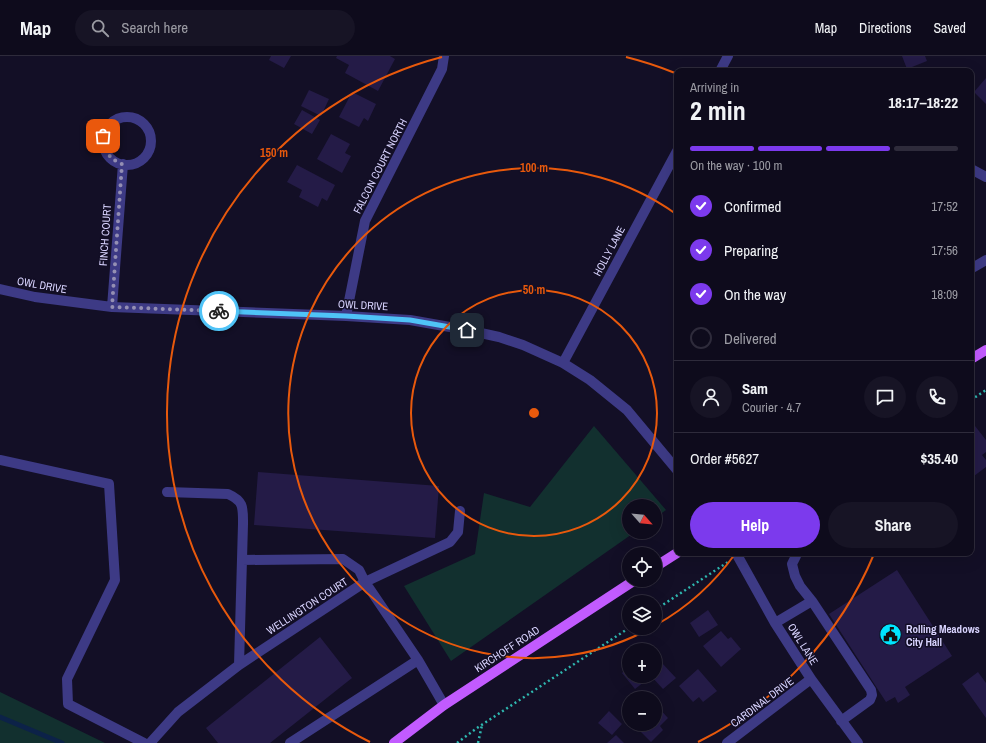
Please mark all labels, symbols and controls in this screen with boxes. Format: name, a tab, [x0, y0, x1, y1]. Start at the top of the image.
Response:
search box	[75, 10, 355, 46]
text: Map	[20, 15, 51, 41]
icon: search	[89, 17, 111, 39]
text: Search here	[121, 17, 188, 38]
text: Map	[815, 19, 837, 37]
text: Directions	[859, 19, 911, 37]
text: Saved	[933, 19, 966, 37]
text: Arriving in	[690, 79, 739, 96]
text: 18:17–18:22	[888, 92, 958, 113]
text: 2 min	[690, 93, 746, 128]
street label: FALCON COURT NORTH	[350, 116, 410, 216]
pin	[86, 119, 120, 153]
icon: bag	[92, 125, 114, 147]
text: 150 m	[260, 145, 288, 161]
text: On the way · 100 m	[690, 157, 782, 174]
text: 100 m	[520, 160, 548, 176]
icon: check	[690, 195, 712, 217]
text: Confirmed	[724, 196, 781, 217]
text: 17:52	[931, 198, 958, 215]
street label: FINCH COURT	[96, 203, 114, 266]
street label: HOLLY LANE	[590, 224, 628, 278]
icon: check	[690, 239, 712, 261]
text: Preparing	[724, 240, 778, 261]
text: 17:56	[931, 242, 958, 259]
street label: OWL DRIVE	[16, 274, 68, 296]
text: 50 m	[523, 282, 545, 298]
icon: check	[690, 283, 712, 305]
text: On the way	[724, 284, 786, 305]
text: 18:09	[931, 286, 958, 303]
courier	[199, 291, 239, 331]
street label: OWL DRIVE	[338, 297, 388, 313]
icon: bike	[208, 300, 230, 322]
pin	[450, 313, 484, 347]
icon: home	[456, 319, 478, 341]
text: Delivered	[724, 328, 777, 349]
button: person	[690, 376, 732, 418]
button: chat	[864, 376, 906, 418]
button: phone	[916, 376, 958, 418]
text: Sam	[742, 378, 768, 399]
text: Courier · 4.7	[742, 399, 801, 416]
centre of rings	[527, 406, 541, 420]
text: Order #5627	[690, 448, 759, 469]
text: $35.40	[920, 448, 958, 469]
north arrow	[622, 499, 662, 539]
map controls	[622, 499, 662, 731]
button: Help	[690, 502, 820, 548]
button: Share	[828, 502, 958, 548]
button: locate	[622, 547, 662, 587]
street label: WELLINGTON COURT	[264, 574, 351, 637]
button: layers	[622, 595, 662, 635]
street label: OWL LANE	[785, 621, 821, 667]
public building icon: Rolling Meadows City Hall	[877, 622, 903, 648]
place label: Rolling Meadows City Hall	[906, 622, 980, 649]
street label: KIRCHOFF ROAD	[472, 623, 542, 675]
button: +	[622, 643, 662, 683]
street label: CARDINAL DRIVE	[728, 674, 796, 730]
button: −	[622, 691, 662, 731]

